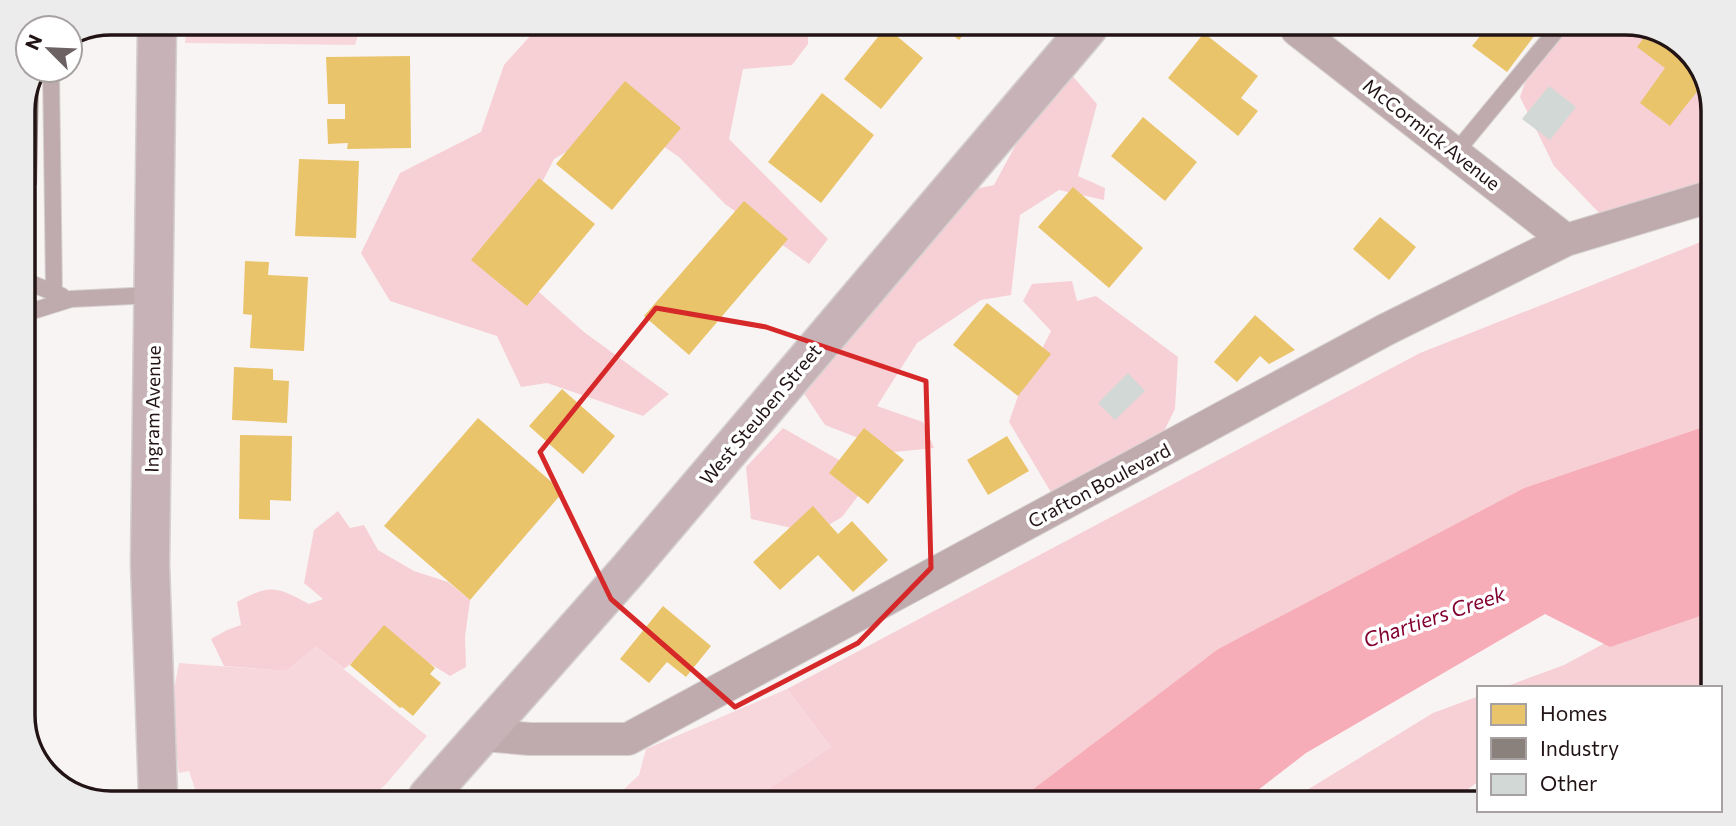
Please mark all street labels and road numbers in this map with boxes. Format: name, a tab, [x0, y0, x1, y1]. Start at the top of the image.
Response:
street label: McCormick Avenue	[1359, 73, 1505, 195]
street label: West Steuben Street	[694, 339, 826, 489]
street label: Ingram Avenue	[139, 345, 165, 473]
street label: Crafton Boulevard	[1024, 438, 1174, 532]

